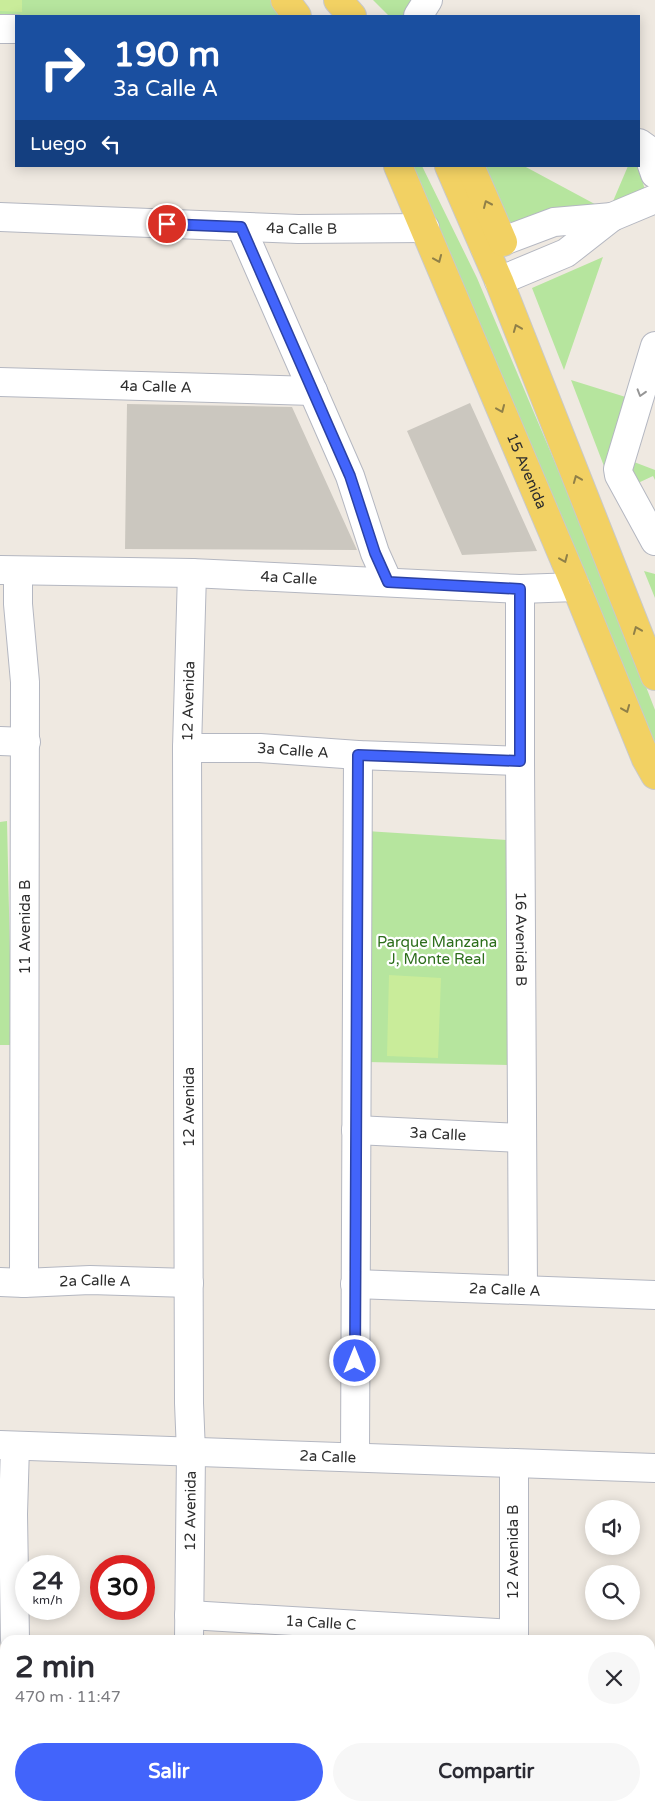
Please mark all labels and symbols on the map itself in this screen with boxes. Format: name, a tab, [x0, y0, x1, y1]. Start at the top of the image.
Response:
one-way arrow	[482, 200, 493, 209]
pin	[146, 203, 188, 245]
street label: 4a Calle B	[266, 219, 337, 238]
one-way arrow	[432, 254, 442, 263]
one-way arrow	[513, 324, 524, 333]
street label: 4a Calle A	[120, 376, 192, 397]
one-way arrow	[636, 388, 646, 397]
one-way arrow	[495, 404, 505, 413]
street label: 15 Avenida	[503, 430, 551, 511]
one-way arrow	[573, 475, 583, 484]
one-way arrow	[558, 554, 568, 563]
street label: 4a Calle	[260, 567, 318, 588]
one-way arrow	[633, 626, 643, 635]
street label: 12 Avenida	[178, 661, 198, 742]
one-way arrow	[620, 704, 630, 713]
street label: 3a Calle A	[256, 739, 329, 762]
street label: 11 Avenida B	[16, 880, 34, 974]
street label: 16 Avenida B	[512, 892, 530, 986]
park label: Parque Manzana J, Monte Real	[377, 933, 497, 968]
street label: 12 Avenida	[180, 1067, 198, 1147]
street label: 3a Calle	[409, 1124, 467, 1144]
street label: 2a Calle A	[59, 1271, 131, 1290]
street label: 2a Calle A	[469, 1279, 541, 1300]
position arrow	[328, 1334, 380, 1386]
street label: 2a Calle	[299, 1447, 356, 1466]
street label: 12 Avenida	[181, 1471, 200, 1551]
street label: 12 Avenida B	[504, 1505, 522, 1599]
speed limit sign: 30	[90, 1555, 155, 1620]
street label: 1a Calle C	[285, 1612, 357, 1634]

